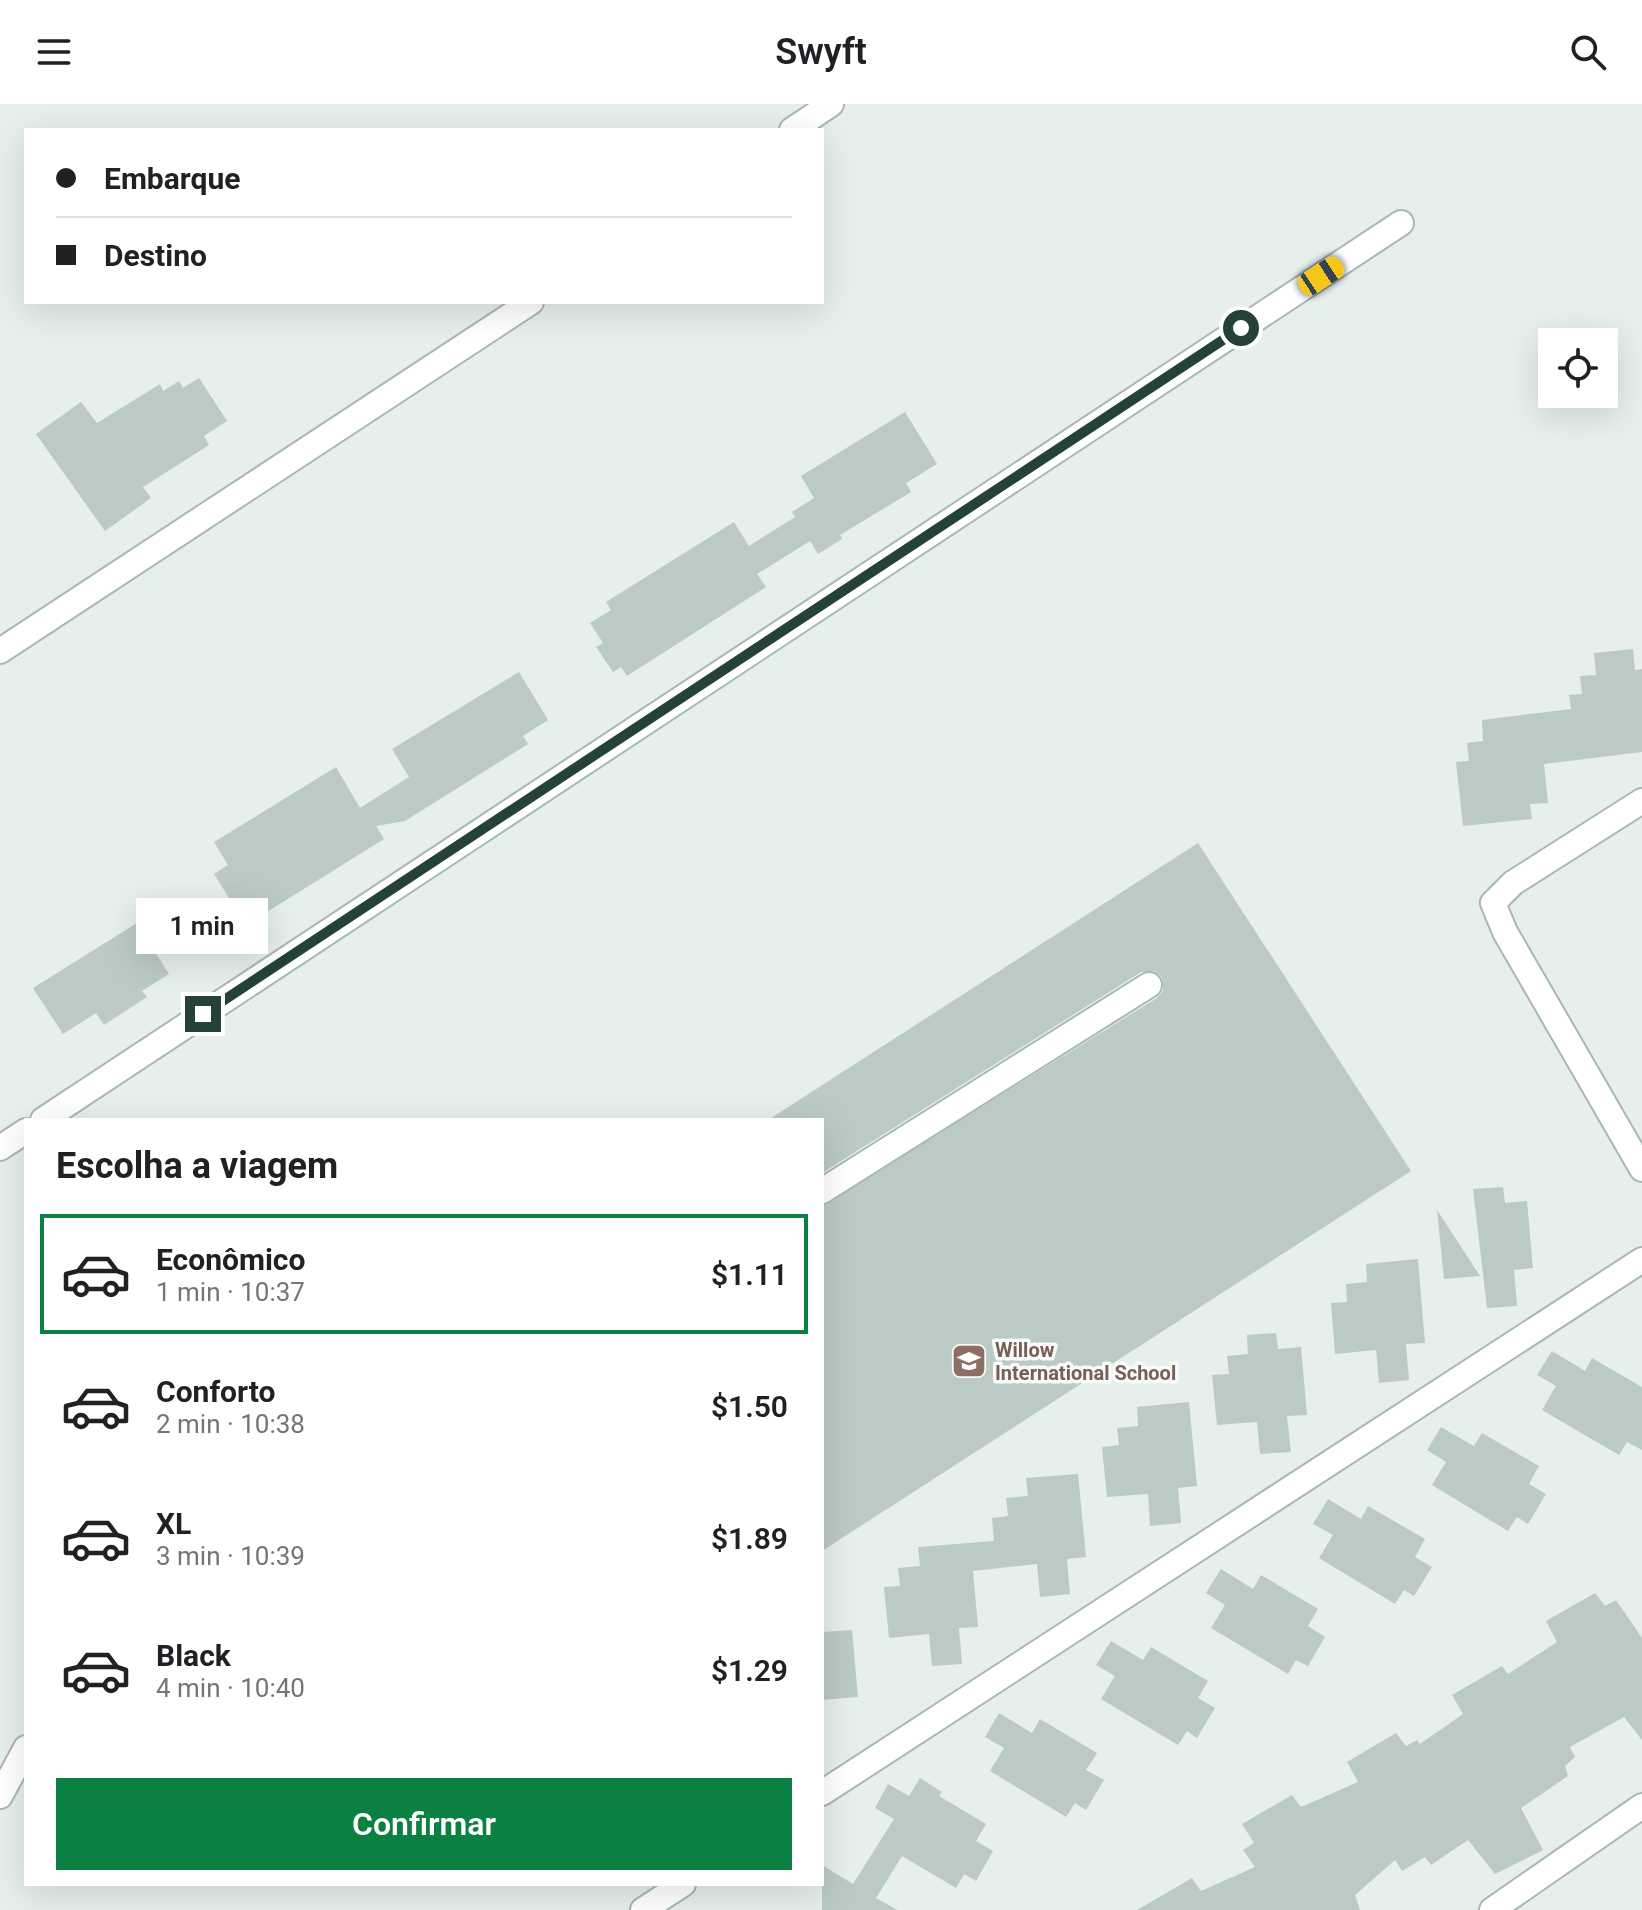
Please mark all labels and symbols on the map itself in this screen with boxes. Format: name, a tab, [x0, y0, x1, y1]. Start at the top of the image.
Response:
car	[1294, 253, 1348, 299]
route start	[1223, 310, 1259, 346]
callout: 1 min	[137, 898, 269, 954]
route end	[185, 996, 221, 1032]
place label: Willow International School	[995, 1338, 1176, 1385]
school or university icon: Willow International School	[950, 1342, 988, 1380]

